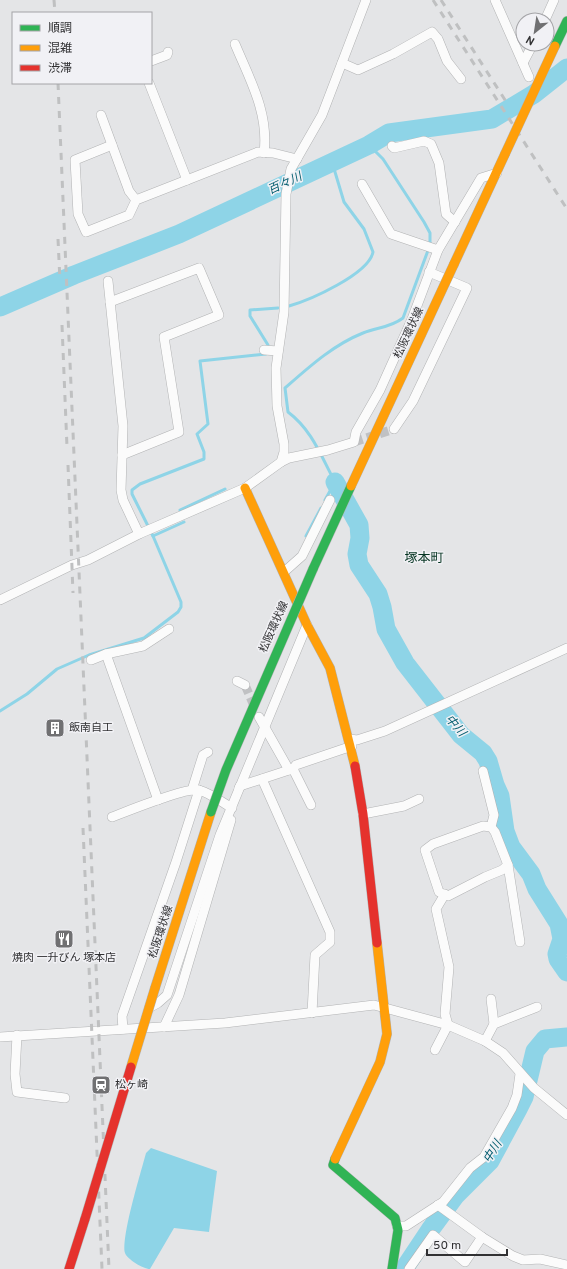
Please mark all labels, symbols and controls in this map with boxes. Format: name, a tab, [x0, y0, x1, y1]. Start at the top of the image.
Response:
legend	[12, 12, 152, 84]
north arrow	[515, 12, 555, 52]
text: 順調	[48, 21, 72, 37]
text: N	[524, 32, 537, 48]
text: 混雑	[48, 41, 72, 57]
text: 渋滞	[48, 61, 72, 77]
water label: 百々川	[265, 168, 307, 199]
street label: 松阪環状線	[391, 305, 427, 361]
district label: 塚本町	[404, 551, 444, 567]
street label: 松阪環状線	[256, 599, 292, 655]
water label: 中川	[441, 712, 470, 742]
building icon: 飯南自工	[44, 717, 66, 739]
place label: 飯南自工	[69, 721, 113, 735]
street label: 松阪環状線	[146, 904, 176, 960]
restaurant icon: 焼肉 一升びん 塚本店	[53, 928, 75, 950]
place label: 焼肉 一升びん 塚本店	[12, 951, 116, 965]
station icon: 松ヶ崎	[90, 1074, 112, 1096]
place label: 松ヶ崎	[115, 1078, 148, 1092]
water label: 中川	[480, 1136, 507, 1166]
scale bar	[427, 1231, 507, 1257]
text: 50 m	[433, 1238, 461, 1254]

